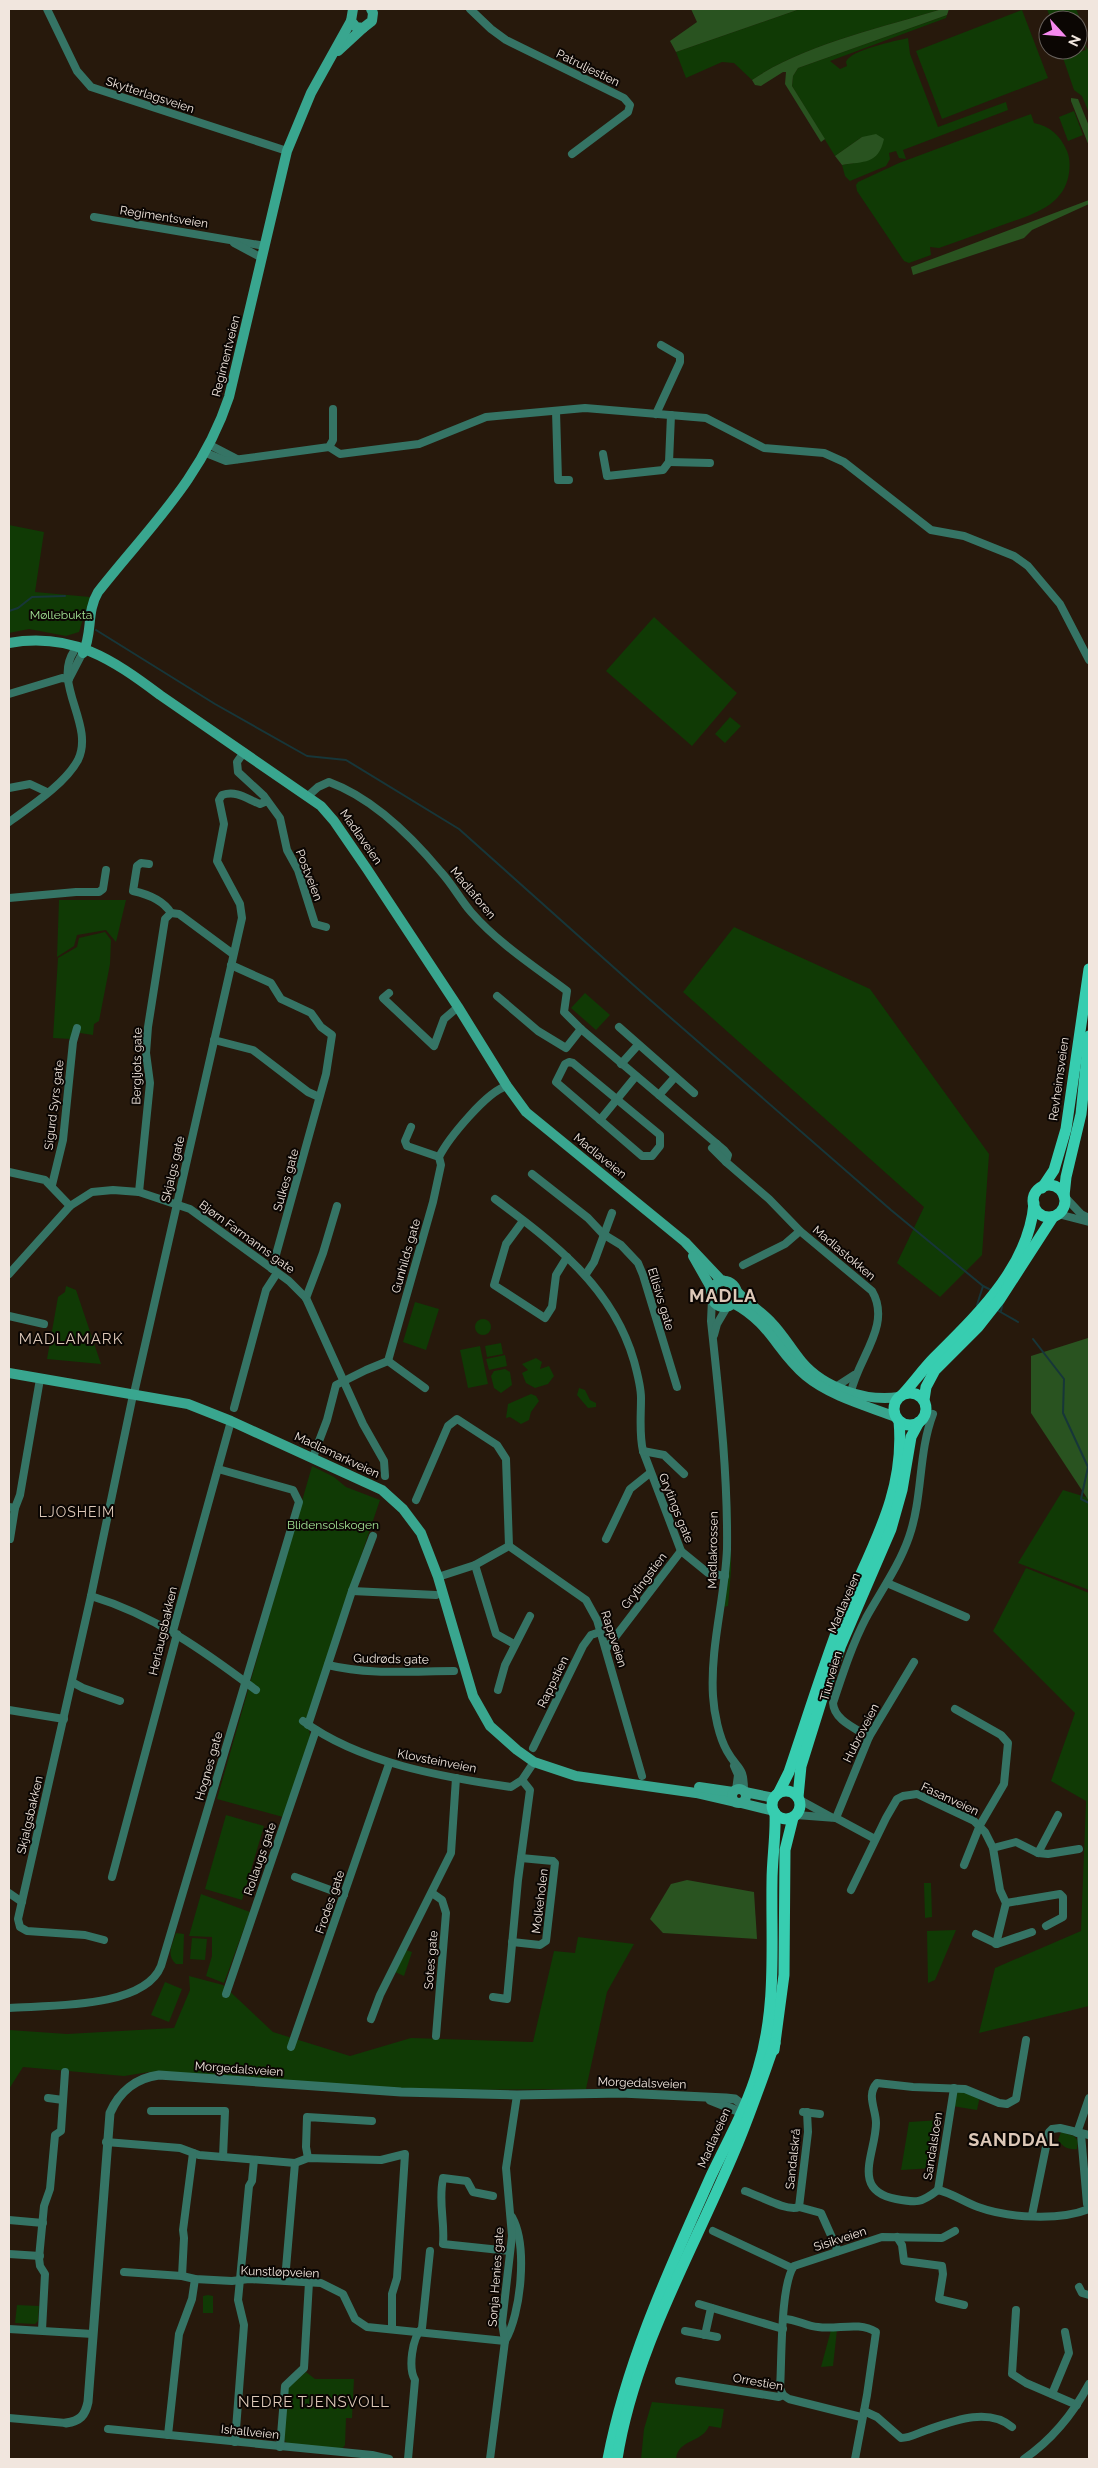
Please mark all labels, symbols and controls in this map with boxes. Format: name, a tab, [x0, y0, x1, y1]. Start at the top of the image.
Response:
north arrow	[1038, 10, 1088, 60]
text: N	[1065, 32, 1084, 49]
street label: Patruljestien	[554, 47, 622, 89]
street label: Skytterlagsveien	[104, 74, 196, 116]
street label: Regimentsveien	[119, 203, 209, 231]
street label: Regimentveien	[209, 314, 243, 398]
park label: Møllebukta	[30, 608, 92, 622]
street label: Madlaveien	[337, 807, 385, 867]
street label: Postveien	[293, 847, 325, 903]
street label: Madlaforen	[447, 864, 499, 922]
street label: Bergljots gate	[129, 1027, 145, 1105]
street label: Revheimsveien	[1046, 1036, 1072, 1122]
street label: Sigurd Syrs gate	[42, 1059, 66, 1151]
street label: Madlaveien	[571, 1130, 629, 1182]
street label: Skjalgs gate	[159, 1135, 187, 1203]
street label: Sulkes gate	[270, 1147, 302, 1213]
street label: Bjørn Farmanns gate	[197, 1198, 297, 1276]
street label: Gunhilds gate	[389, 1217, 423, 1295]
street label: Madlastokken	[810, 1223, 878, 1283]
street label: Ellisivs gate	[645, 1266, 677, 1332]
district label: MADLA	[689, 1285, 757, 1306]
district label: MADLAMARK	[19, 1330, 123, 1348]
street label: Madlamarkveien	[292, 1429, 382, 1481]
street label: Grytings gate	[656, 1471, 696, 1545]
district label: LJOSHEIM	[39, 1504, 115, 1520]
street label: Madlakrossen	[705, 1511, 721, 1589]
park label: Blidensolskogen	[287, 1518, 379, 1532]
street label: Grytingstien	[618, 1550, 670, 1612]
street label: Madlaveien	[825, 1571, 863, 1635]
street label: Herlaugsbakken	[146, 1585, 180, 1677]
street label: Rappveien	[598, 1609, 630, 1669]
street label: Tiurveien	[817, 1649, 845, 1703]
street label: Gudrøds gate	[353, 1651, 429, 1667]
street label: Rappstien	[535, 1654, 571, 1710]
street label: Hubroveien	[840, 1701, 882, 1765]
street label: Hognes gate	[192, 1730, 226, 1802]
street label: Klovsteinveien	[396, 1746, 478, 1776]
street label: Skjalgsbakken	[14, 1775, 46, 1855]
street label: Fasanveien	[919, 1780, 981, 1818]
street label: Rollaugs gate	[241, 1821, 279, 1897]
street label: Molkeholen	[529, 1868, 551, 1934]
street label: Frodes gate	[313, 1869, 347, 1935]
street label: Sotes gate	[421, 1930, 441, 1990]
street label: Morgedalsveien	[194, 2059, 284, 2079]
street label: Morgedalsveien	[597, 2074, 687, 2092]
street label: Madlaveien	[695, 2106, 733, 2170]
street label: Sandalsloen	[921, 2111, 945, 2181]
street label: Sandalskrå	[783, 2128, 803, 2190]
district label: SANDDAL	[968, 2129, 1060, 2150]
street label: Sisikveien	[812, 2224, 868, 2254]
street label: Sonja Henies gate	[486, 2227, 506, 2327]
street label: Kunstløpveien	[240, 2264, 320, 2280]
street label: Orrestien	[732, 2371, 784, 2393]
district label: NEDRE TJENSVOLL	[238, 2393, 390, 2411]
street label: Ishallveien	[220, 2422, 280, 2442]

